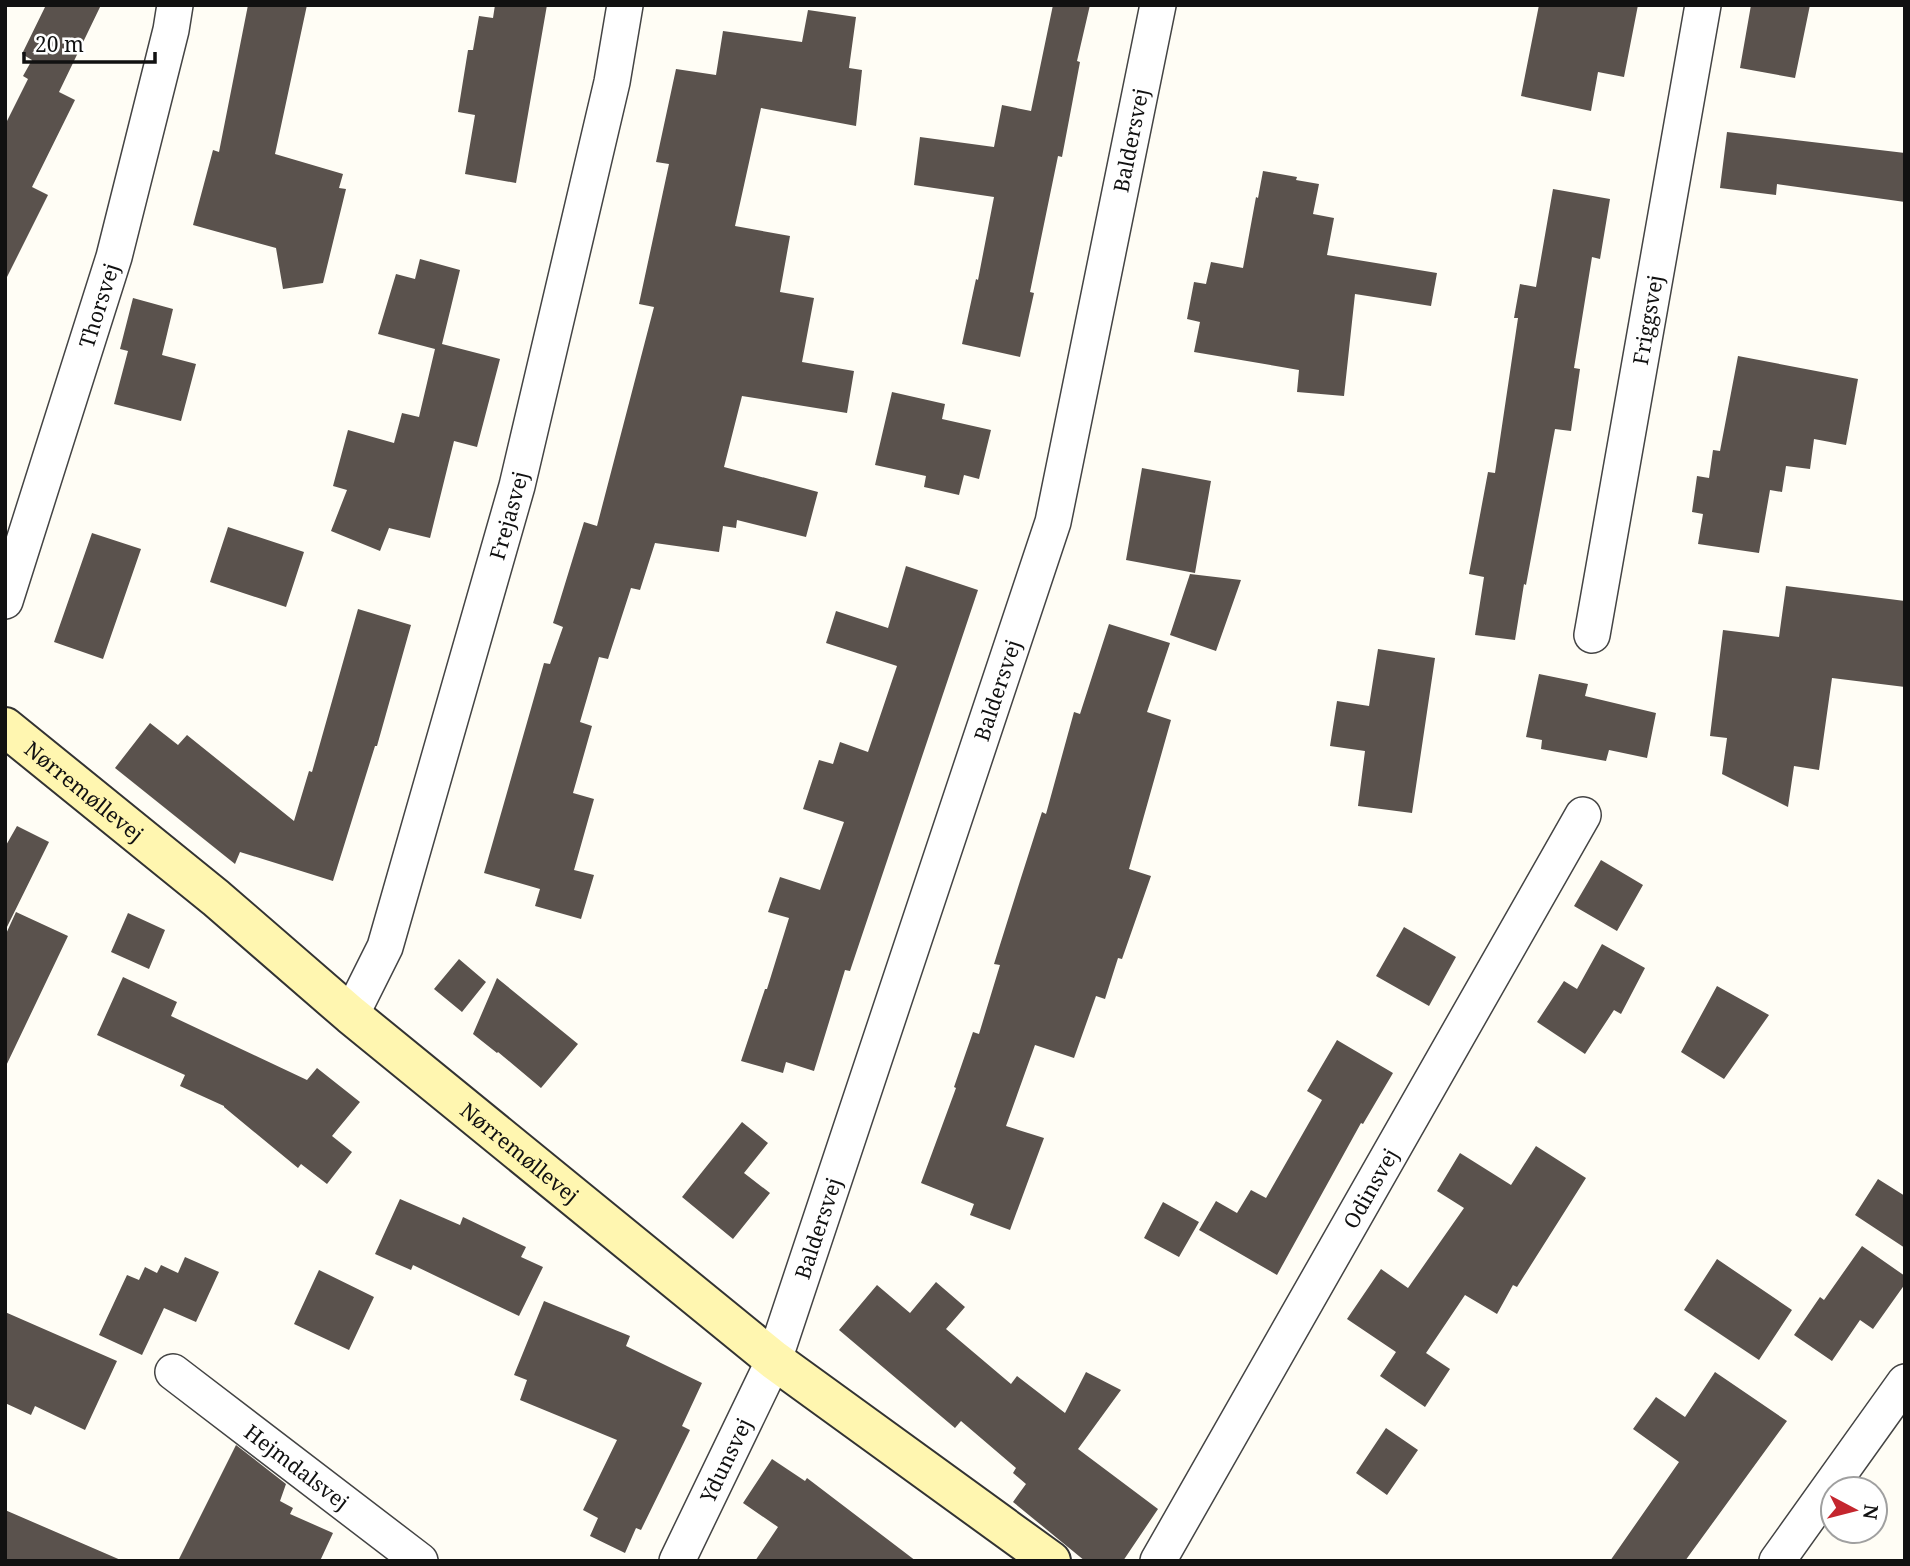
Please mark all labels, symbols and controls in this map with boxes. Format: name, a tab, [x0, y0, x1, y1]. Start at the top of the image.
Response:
scale bar	[24, 21, 156, 65]
text: 20 m	[35, 30, 84, 58]
street label: Baldersvej	[1106, 86, 1155, 195]
street label: Thorsvej	[72, 260, 125, 351]
street label: Friggsvej	[1626, 273, 1669, 367]
street label: Frejasvej	[483, 468, 534, 563]
street label: Baldersvej	[967, 636, 1027, 745]
street label: Nørremøllevej	[19, 735, 149, 848]
street label: Nørremøllevej	[455, 1096, 585, 1209]
street label: Odinsvej	[1336, 1143, 1404, 1233]
street label: Baldersvej	[788, 1174, 848, 1283]
street label: Ydunsvej	[693, 1413, 758, 1508]
street label: Hejmdalsvej	[239, 1418, 355, 1516]
north arrow	[1819, 1475, 1889, 1545]
text: N	[1857, 1503, 1885, 1521]

